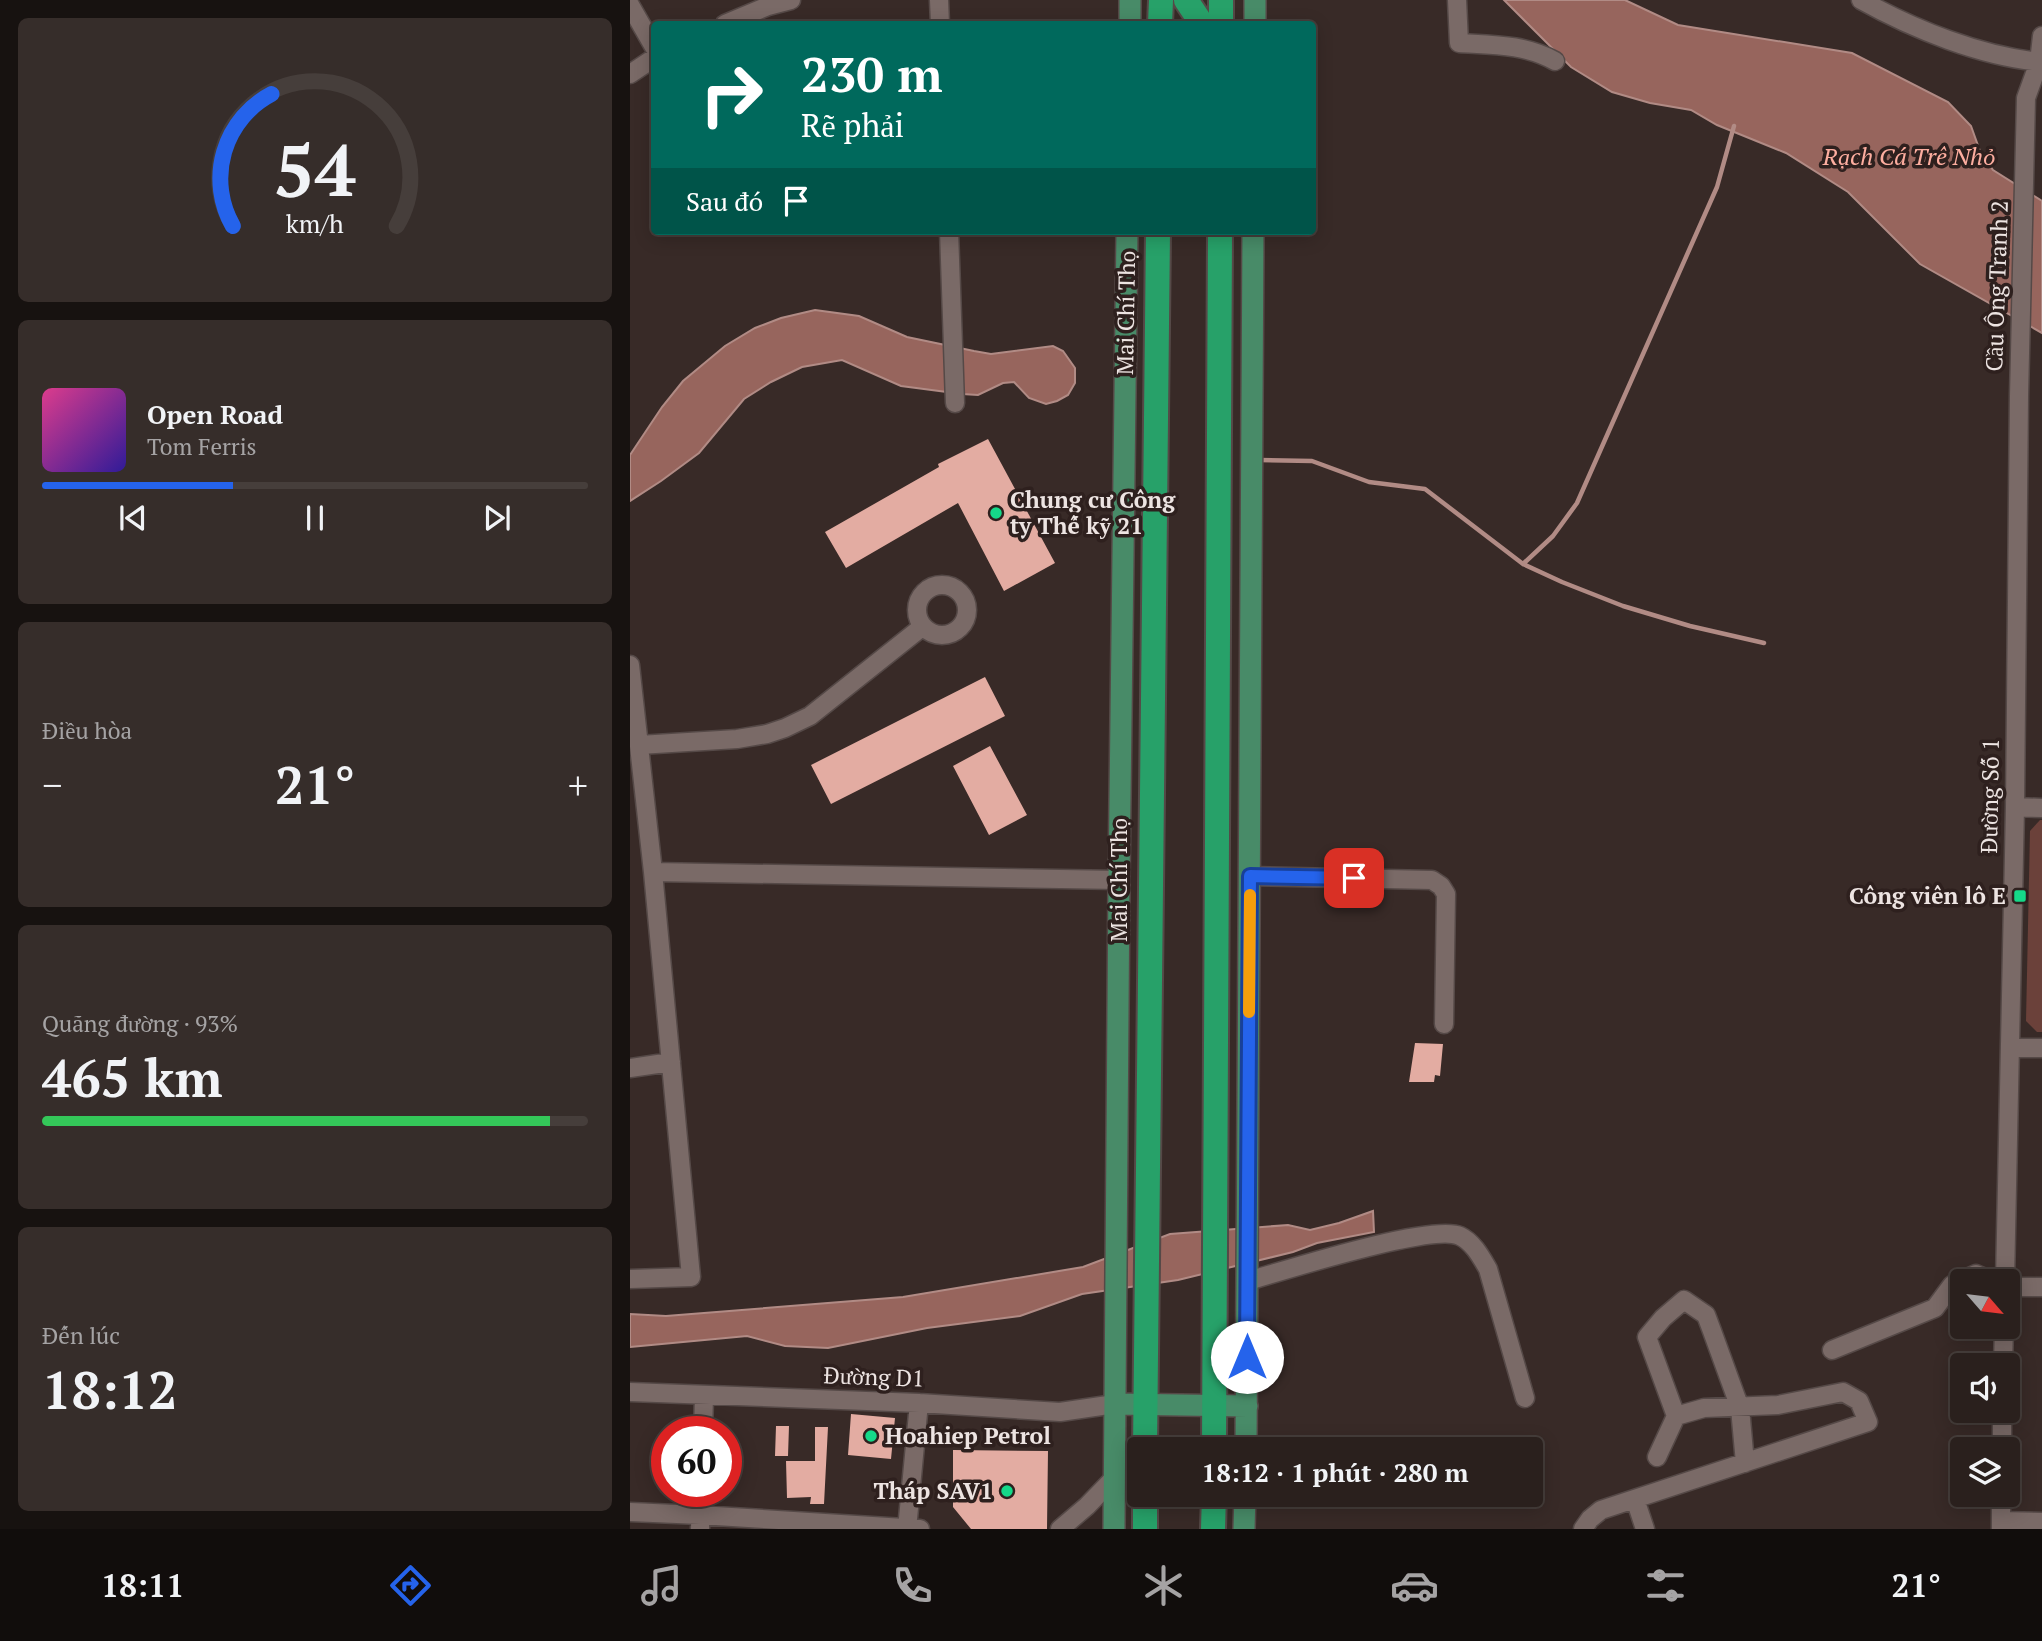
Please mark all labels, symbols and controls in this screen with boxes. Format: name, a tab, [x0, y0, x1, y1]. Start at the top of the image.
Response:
text: 230 m	[801, 41, 943, 106]
icon: right	[686, 49, 777, 140]
text: Rẽ phải	[801, 104, 904, 146]
text: 54	[274, 120, 356, 217]
water label: Rạch Cá Trê Nhỏ	[1822, 140, 1995, 172]
icon: arrive	[777, 182, 815, 220]
text: Sau đó	[686, 184, 763, 218]
street label: Cầu Ông Tranh 2	[1978, 200, 2015, 372]
text: km/h	[286, 207, 344, 240]
street label: Mai Chí Thọ	[1109, 251, 1142, 375]
text: Open Road	[147, 397, 283, 431]
text: Tom Ferris	[147, 431, 257, 462]
place label: Chung cư Công ty Thế kỹ 21	[1010, 484, 1176, 541]
icon: previous	[114, 499, 152, 537]
icon: pause	[296, 499, 334, 537]
icon: next	[478, 499, 516, 537]
marker: Chung cư Công ty Thế kỹ 21	[988, 505, 1004, 521]
text: Điều hòa	[42, 715, 132, 746]
street label: Đường Số 1	[1973, 738, 2006, 854]
text: 21°	[275, 750, 355, 819]
text: −	[42, 760, 62, 810]
text: +	[568, 760, 588, 810]
street label: Mai Chí Thọ	[1103, 818, 1134, 942]
pin	[1324, 848, 1384, 908]
icon: arrive	[1335, 859, 1373, 897]
place label: Công viên lô E	[1849, 880, 2006, 911]
marker: Công viên lô E	[2012, 888, 2028, 904]
text: Quãng đường · 93%	[42, 1008, 238, 1039]
text: 465 km	[42, 1043, 223, 1112]
north arrow	[1950, 1269, 2020, 1339]
map controls	[1950, 1269, 2020, 1507]
text: Đến lúc	[42, 1320, 120, 1351]
position arrow	[1210, 1320, 1284, 1394]
button: sound	[1950, 1353, 2020, 1423]
text: 18:12	[42, 1355, 177, 1424]
street label: Đường D1	[823, 1359, 925, 1394]
speed limit sign: 60	[651, 1416, 742, 1507]
place label: Hoahiep Petrol	[885, 1420, 1051, 1451]
marker: Hoahiep Petrol	[863, 1428, 879, 1444]
button: layers	[1950, 1437, 2020, 1507]
text: 18:12 · 1 phút · 280 m	[1202, 1455, 1469, 1489]
place label: Tháp SAV1	[873, 1475, 993, 1506]
marker: Tháp SAV1	[999, 1483, 1015, 1499]
icon: directions	[386, 1561, 435, 1610]
icon: music	[637, 1561, 686, 1610]
icon: phone	[888, 1561, 937, 1610]
icon: climate	[1139, 1561, 1188, 1610]
icon: car	[1390, 1561, 1439, 1610]
icon: filters	[1641, 1561, 1690, 1610]
text: 18:11	[101, 1564, 184, 1606]
text: 21°	[1892, 1564, 1941, 1606]

